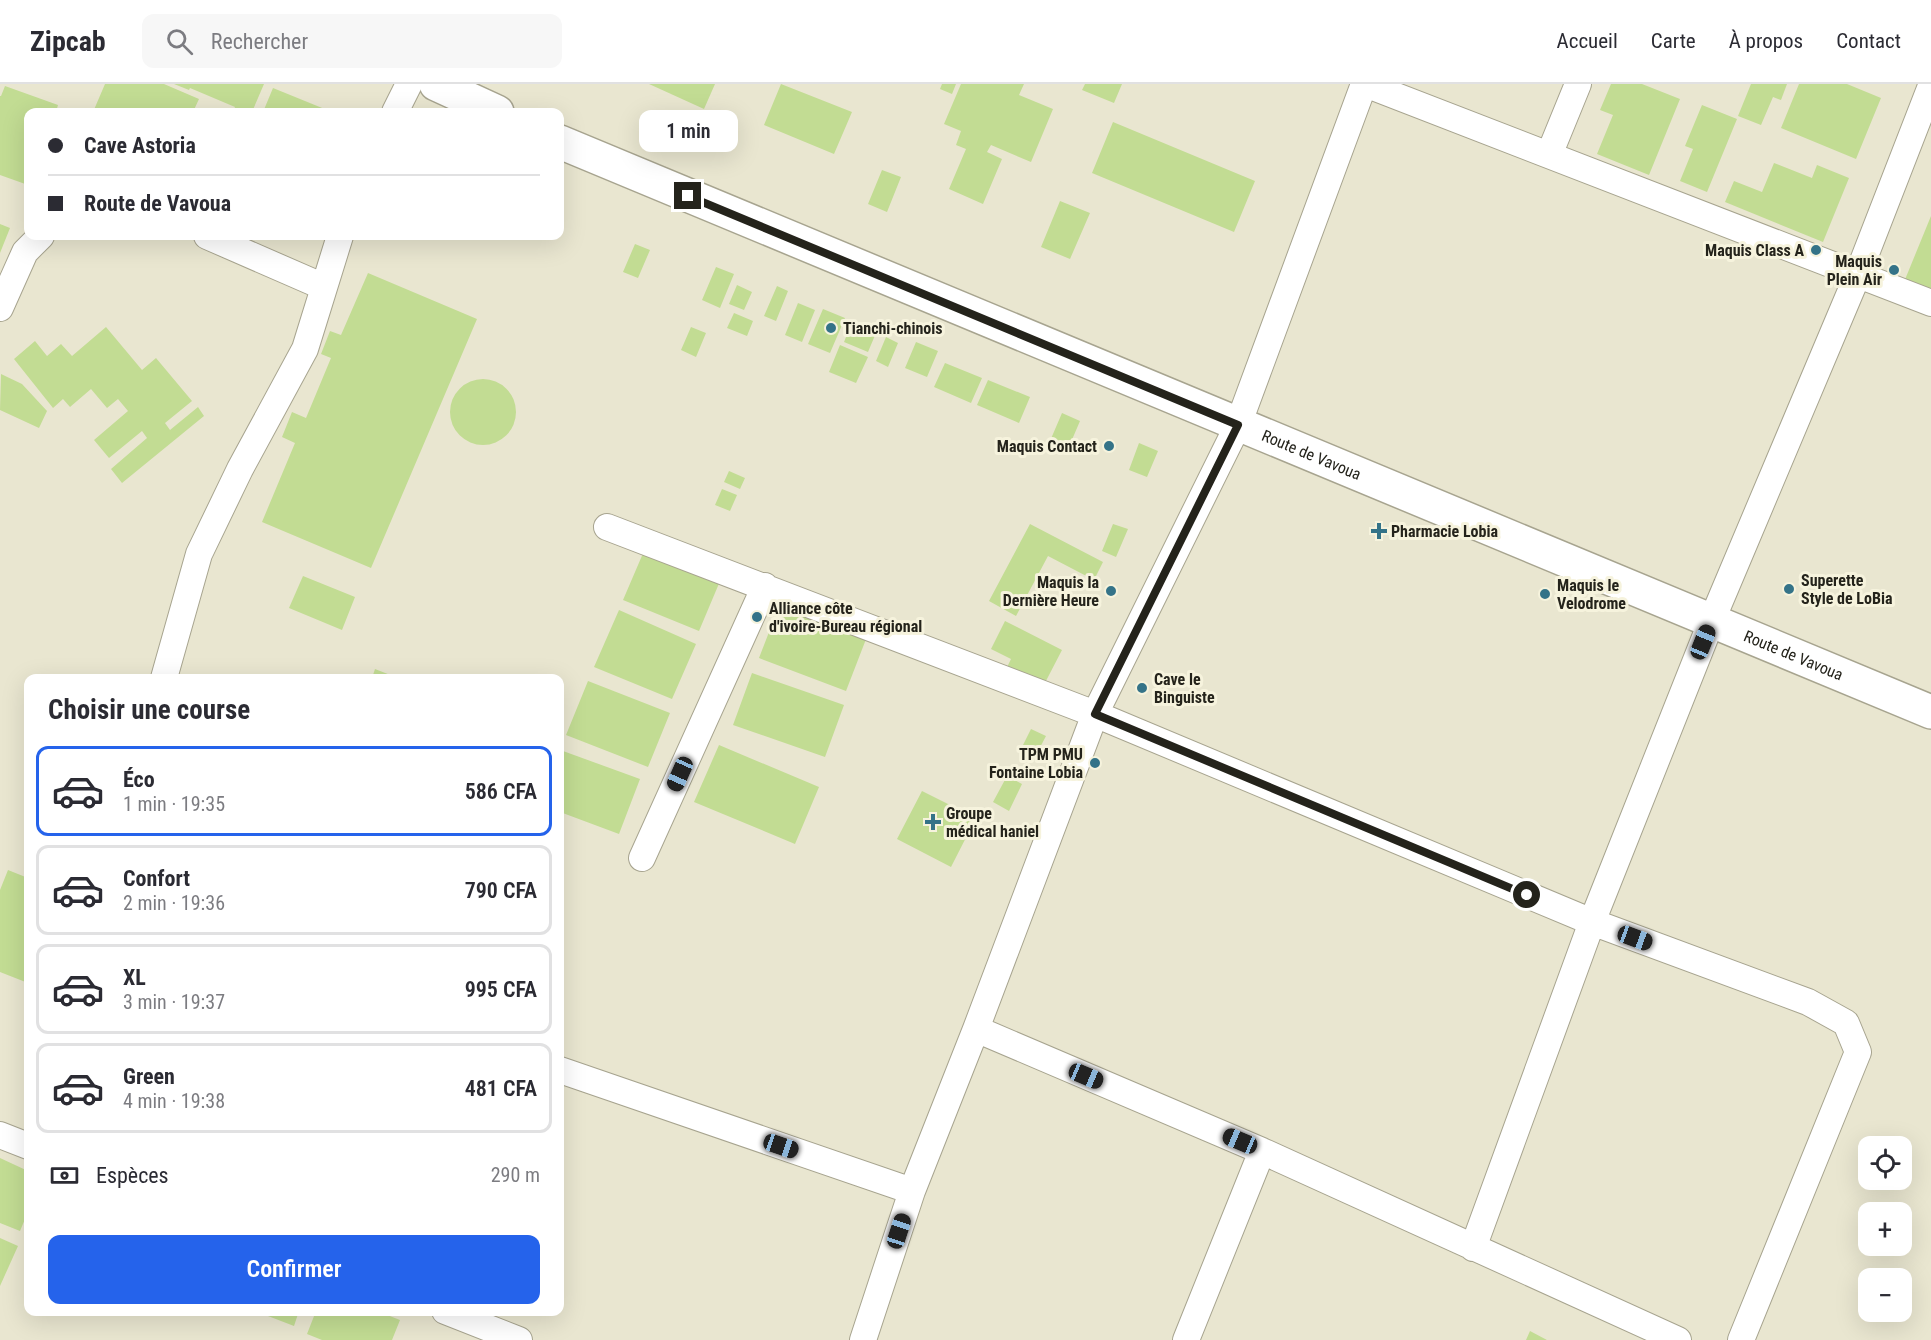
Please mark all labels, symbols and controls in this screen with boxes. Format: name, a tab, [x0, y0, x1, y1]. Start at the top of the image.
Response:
search box	[142, 14, 562, 68]
text: Zipcab	[30, 25, 106, 58]
icon: search	[163, 25, 196, 58]
text: Rechercher	[211, 29, 308, 54]
text: Accueil	[1557, 29, 1618, 53]
text: Carte	[1651, 29, 1696, 53]
text: À propos	[1729, 29, 1803, 53]
text: Contact	[1836, 29, 1901, 53]
callout: 1 min	[638, 109, 738, 151]
text: 1 min	[666, 119, 711, 143]
text: Cave Astoria	[84, 133, 196, 158]
route end	[674, 182, 701, 209]
text: Route de Vavoua	[84, 191, 231, 216]
place label: Maquis Class A	[1705, 241, 1804, 260]
marker: Maquis Class A	[1809, 243, 1823, 257]
place label: Maquis Plein Air	[1827, 252, 1882, 289]
marker: Maquis Plein Air	[1887, 263, 1901, 277]
place label: Tianchi-chinois	[843, 319, 943, 338]
marker: Tianchi-chinois	[824, 321, 838, 335]
street label: Route de Vavoua	[1259, 425, 1364, 484]
place label: Maquis Contact	[997, 437, 1097, 456]
marker: Maquis Contact	[1102, 439, 1116, 453]
place label: Pharmacie Lobia	[1391, 522, 1499, 541]
marker: Pharmacie Lobia	[1372, 524, 1386, 538]
place label: Superette Style de LoBia	[1801, 571, 1893, 608]
place label: Maquis la Dernière Heure	[1003, 573, 1099, 610]
place label: Maquis le Velodrome	[1557, 576, 1626, 613]
marker: Superette Style de LoBia	[1782, 582, 1796, 596]
marker: Maquis la Dernière Heure	[1104, 584, 1118, 598]
marker: Maquis le Velodrome	[1538, 587, 1552, 601]
place label: Alliance côte d'ivoire-Bureau régional	[769, 599, 922, 636]
marker: Alliance côte d'ivoire-Bureau régional	[750, 610, 764, 624]
car	[1688, 622, 1718, 662]
street label: Route de Vavoua	[1741, 626, 1846, 684]
place label: Cave le Binguiste	[1154, 670, 1215, 707]
marker: Cave le Binguiste	[1135, 681, 1149, 695]
text: Choisir une course	[48, 694, 250, 726]
place label: TPM PMU Fontaine Lobia	[989, 745, 1083, 782]
car	[664, 754, 696, 794]
marker: TPM PMU Fontaine Lobia	[1088, 756, 1102, 770]
icon: car	[51, 764, 105, 818]
text: Éco	[123, 767, 155, 792]
text: 586 CFA	[465, 779, 537, 804]
text: 1 min · 19:35	[123, 792, 225, 816]
place label: Groupe médical haniel	[946, 804, 1039, 841]
marker: Groupe médical haniel	[924, 813, 942, 831]
icon: car	[51, 863, 105, 917]
text: Confort	[123, 866, 190, 891]
text: 790 CFA	[465, 878, 537, 903]
route start	[1513, 881, 1540, 908]
text: 2 min · 19:36	[123, 891, 225, 915]
car	[1615, 923, 1655, 953]
icon: car	[51, 962, 105, 1016]
text: XL	[123, 965, 146, 990]
text: 995 CFA	[465, 977, 537, 1002]
text: 3 min · 19:37	[123, 990, 225, 1014]
icon: car	[51, 1061, 105, 1115]
car	[1066, 1061, 1106, 1091]
text: Green	[123, 1064, 175, 1089]
text: 481 CFA	[465, 1076, 537, 1101]
text: 4 min · 19:38	[123, 1089, 225, 1113]
car	[1220, 1126, 1260, 1156]
car	[761, 1132, 801, 1160]
map controls	[1858, 1136, 1912, 1322]
button: locate	[1858, 1136, 1912, 1190]
icon: cash	[48, 1159, 81, 1192]
text: Espèces	[96, 1163, 169, 1188]
text: 290 m	[491, 1163, 540, 1187]
button: +	[1858, 1202, 1912, 1256]
car	[885, 1211, 913, 1251]
button: Confirmer	[48, 1235, 540, 1304]
button: −	[1858, 1268, 1912, 1322]

